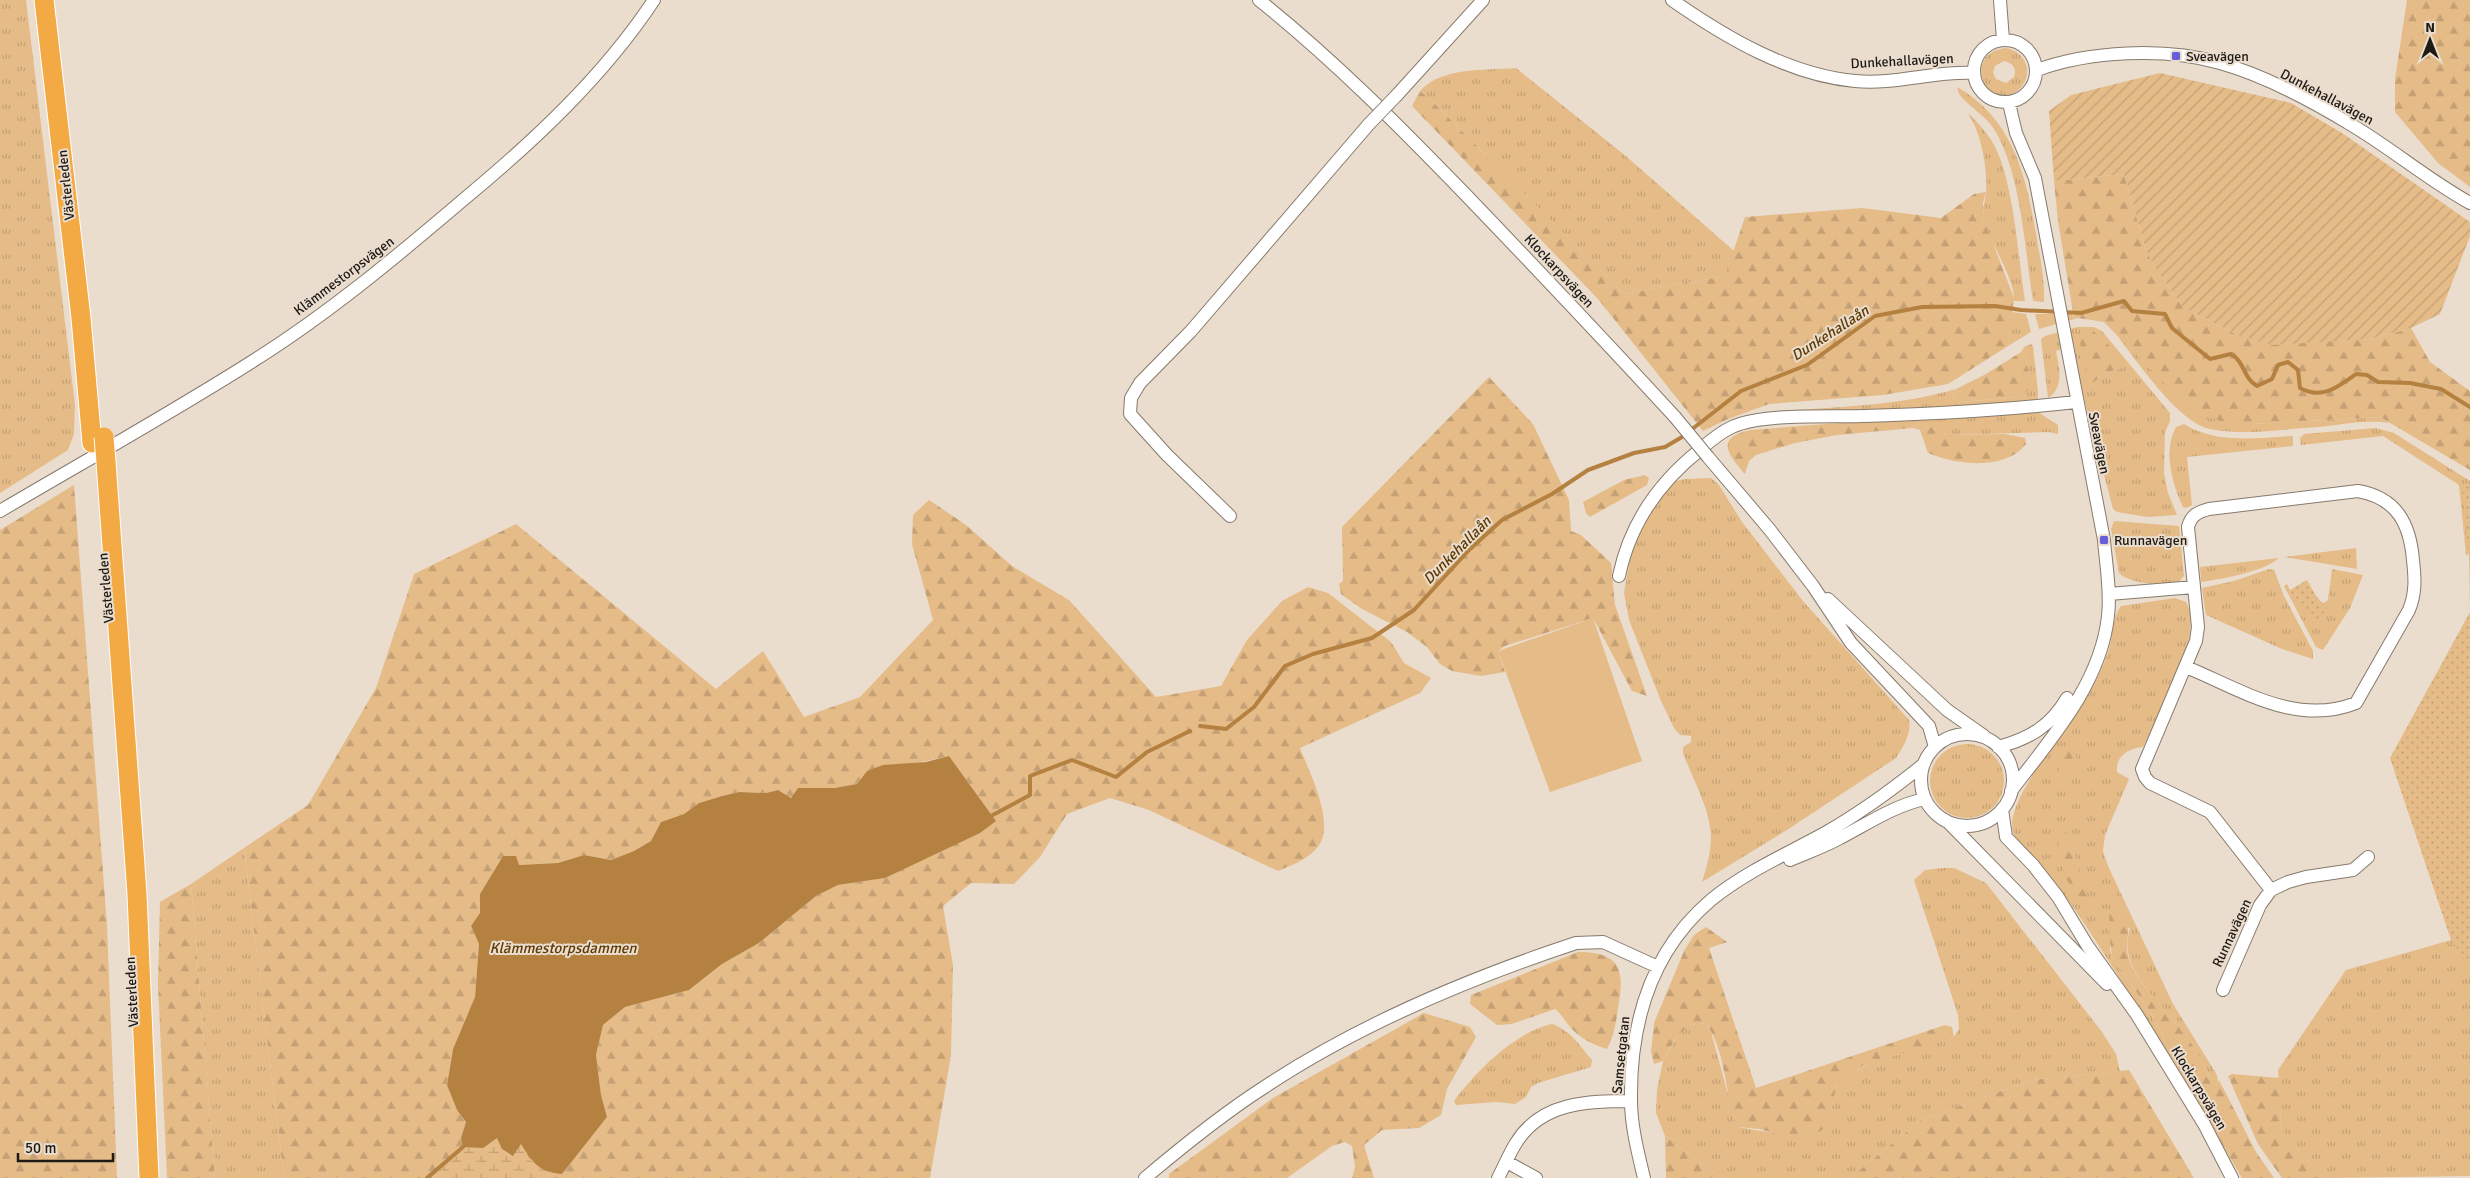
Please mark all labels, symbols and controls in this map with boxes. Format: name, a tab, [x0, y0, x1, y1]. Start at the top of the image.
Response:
north arrow	[2405, 15, 2455, 65]
text: N	[2425, 19, 2435, 36]
place label: Sveavägen	[2186, 48, 2249, 65]
street label: Dunkehallavägen	[1850, 50, 1954, 72]
marker: Sveavägen	[2170, 50, 2182, 62]
street label: Dunkehallavägen	[2277, 65, 2377, 129]
street label: Västerleden	[54, 149, 78, 221]
street label: Klockarpsvägen	[1521, 231, 1597, 311]
street label: Klämmestorpsvägen	[290, 233, 398, 319]
water label: Dunkehallaån	[1788, 301, 1873, 365]
street label: Sveavägen	[2085, 410, 2113, 476]
water label: Dunkehallaån	[1419, 512, 1495, 588]
place label: Runnavägen	[2114, 532, 2187, 549]
marker: Runnavägen	[2098, 534, 2110, 546]
street label: Västerleden	[94, 552, 118, 624]
street label: Runnavägen	[2209, 896, 2255, 970]
water label: Klämmestorpsdammen	[489, 939, 637, 957]
street label: Västerleden	[122, 956, 142, 1028]
street label: Samsetgatan	[1608, 1015, 1634, 1095]
street label: Klockarpsvägen	[2167, 1043, 2231, 1133]
scale bar	[18, 1130, 112, 1162]
text: 50 m	[25, 1139, 56, 1157]

